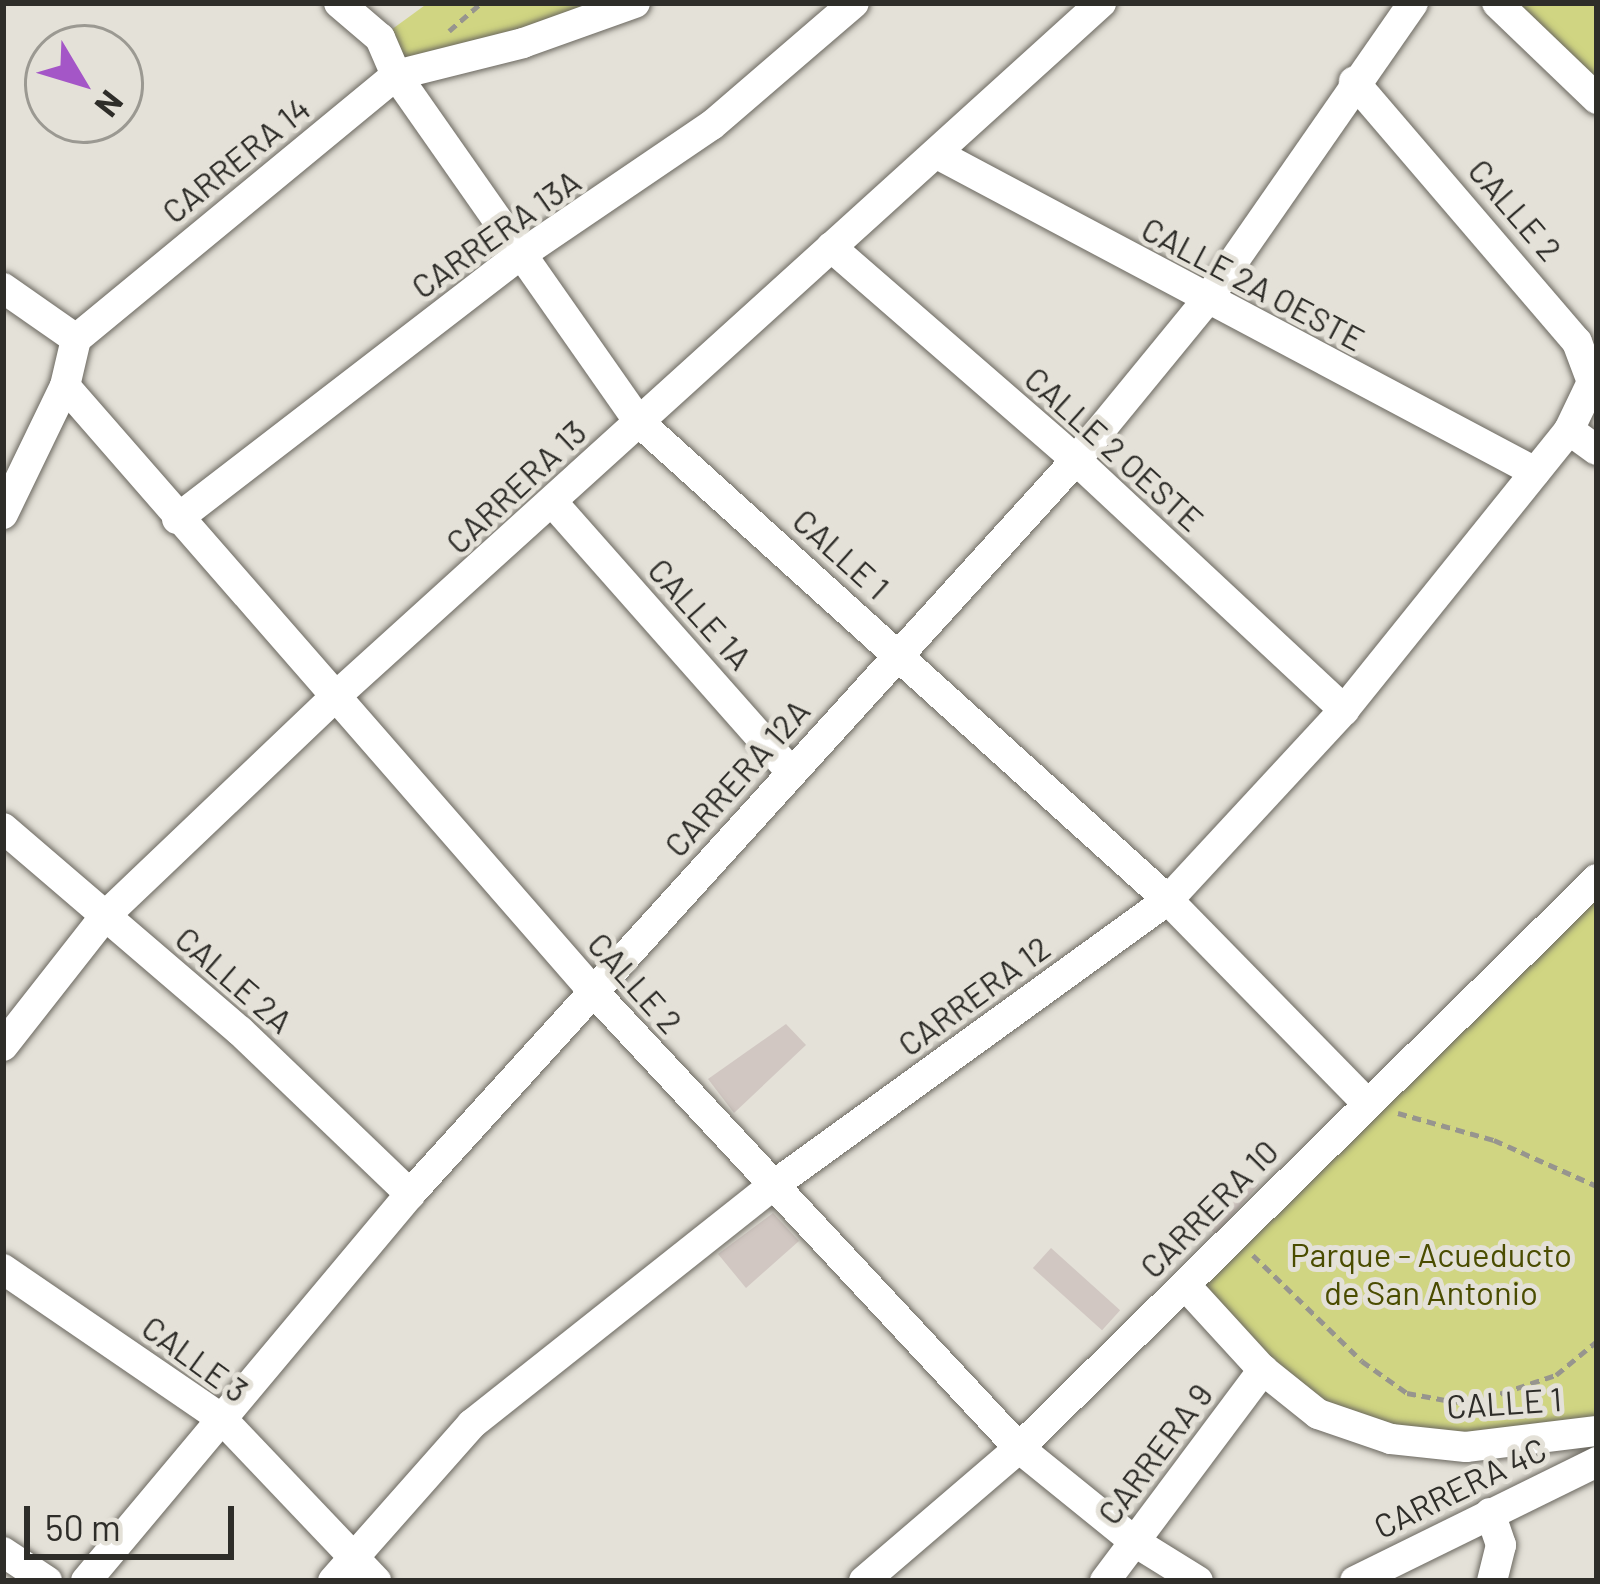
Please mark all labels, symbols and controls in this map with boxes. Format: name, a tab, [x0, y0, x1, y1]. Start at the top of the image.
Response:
north arrow	[24, 24, 144, 144]
text: N	[87, 83, 133, 125]
street label: CARRERA 14	[154, 89, 318, 231]
street label: CALLE 2	[1460, 151, 1570, 269]
street label: CARRERA 13A	[404, 161, 588, 307]
street label: CALLE 2A OESTE	[1135, 209, 1371, 359]
street label: CALLE 2 OESTE	[1017, 359, 1211, 539]
street label: CARRERA 13	[438, 412, 594, 562]
street label: CALLE 1	[785, 501, 897, 607]
street label: CALLE 1A	[640, 550, 760, 678]
street label: CARRERA 12A	[656, 691, 818, 865]
street label: CALLE 2A	[168, 919, 300, 1041]
street label: CALLE 2	[580, 925, 690, 1041]
street label: CARRERA 12	[890, 928, 1058, 1064]
street label: CARRERA 10	[1132, 1132, 1286, 1286]
park label: Parque - Acueducto de San Antonio	[1290, 1235, 1572, 1313]
street label: CALLE 3	[134, 1307, 256, 1411]
street label: CARRERA 9	[1089, 1376, 1221, 1532]
street label: CALLE 1	[1445, 1379, 1563, 1427]
street label: CARRERA 4C	[1367, 1429, 1553, 1547]
scale bar	[30, 1482, 240, 1556]
text: 50 m	[45, 1505, 121, 1548]

